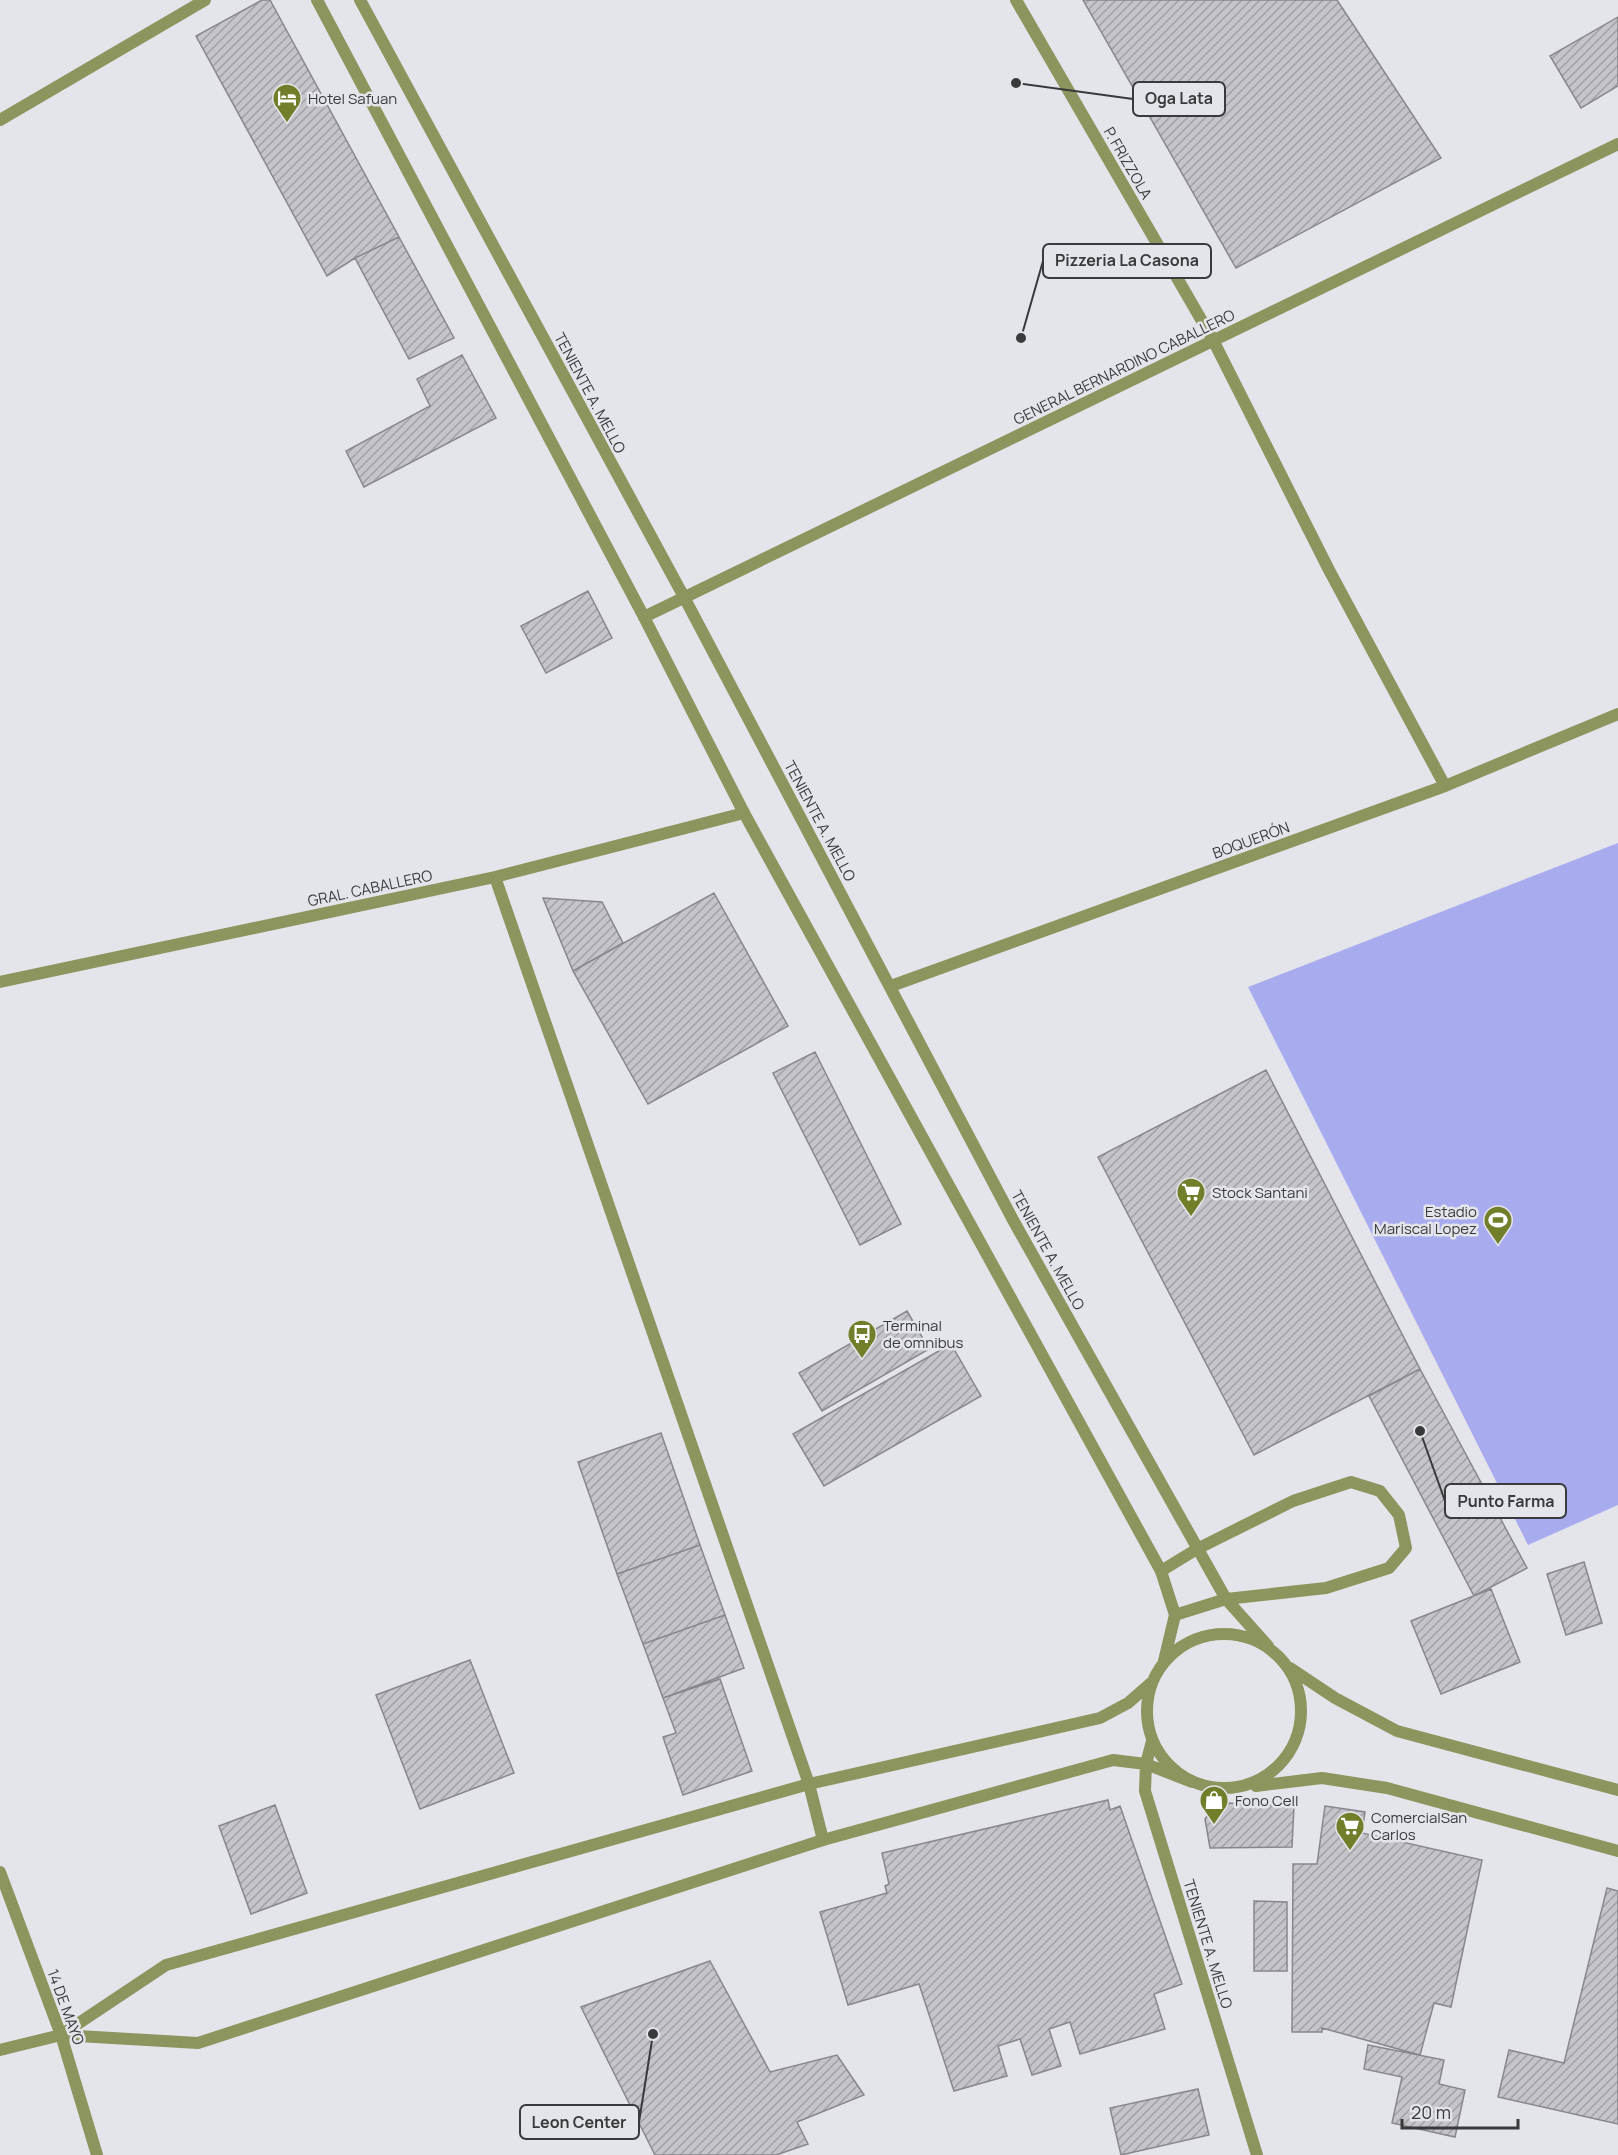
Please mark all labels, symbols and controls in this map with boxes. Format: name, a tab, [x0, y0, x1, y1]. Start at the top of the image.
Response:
hotel icon: Hotel Safuan	[271, 82, 303, 124]
callout: Oga Lata	[1133, 82, 1225, 116]
text: Oga Lata	[1145, 87, 1213, 109]
place label: Hotel Safuan	[308, 88, 397, 109]
street label: P. FRIZZOLA	[1099, 123, 1157, 203]
callout: Pizzeria La Casona	[1043, 244, 1211, 278]
text: Pizzeria La Casona	[1055, 249, 1199, 271]
street label: GENERAL BERNARDINO CABALLERO	[1010, 304, 1238, 430]
street label: TENIENTE A. MELLO	[549, 329, 631, 457]
street label: TENIENTE A. MELLO	[779, 757, 861, 885]
street label: BOQUERÓN	[1210, 816, 1292, 864]
street label: GRAL. CABALLERO	[306, 865, 434, 911]
supermarket icon: Stock Santani	[1175, 1176, 1207, 1218]
place label: Stock Santani	[1212, 1182, 1308, 1203]
street label: TENIENTE A. MELLO	[1006, 1186, 1090, 1314]
place label: Estadio Mariscal Lopez	[1374, 1201, 1477, 1239]
sports icon: Estadio Mariscal Lopez	[1482, 1204, 1514, 1246]
place label: Terminal de omnibus	[883, 1315, 963, 1353]
bus stop icon: Terminal de omnibus	[846, 1318, 878, 1360]
callout: Punto Farma	[1445, 1484, 1566, 1518]
text: Punto Farma	[1457, 1490, 1555, 1512]
shop icon: Fono Cell	[1198, 1784, 1230, 1826]
place label: Fono Cell	[1235, 1790, 1298, 1811]
place label: ComercialSan Carlos	[1371, 1807, 1467, 1845]
supermarket icon: ComercialSan Carlos	[1334, 1810, 1366, 1852]
street label: TENIENTE A. MELLO	[1178, 1877, 1238, 2011]
street label: 14 DE MAYO	[43, 1966, 89, 2048]
scale bar	[1402, 2092, 1518, 2130]
text: 20 m	[1411, 2100, 1451, 2124]
callout: Leon Center	[520, 2105, 639, 2139]
text: Leon Center	[532, 2111, 626, 2133]

